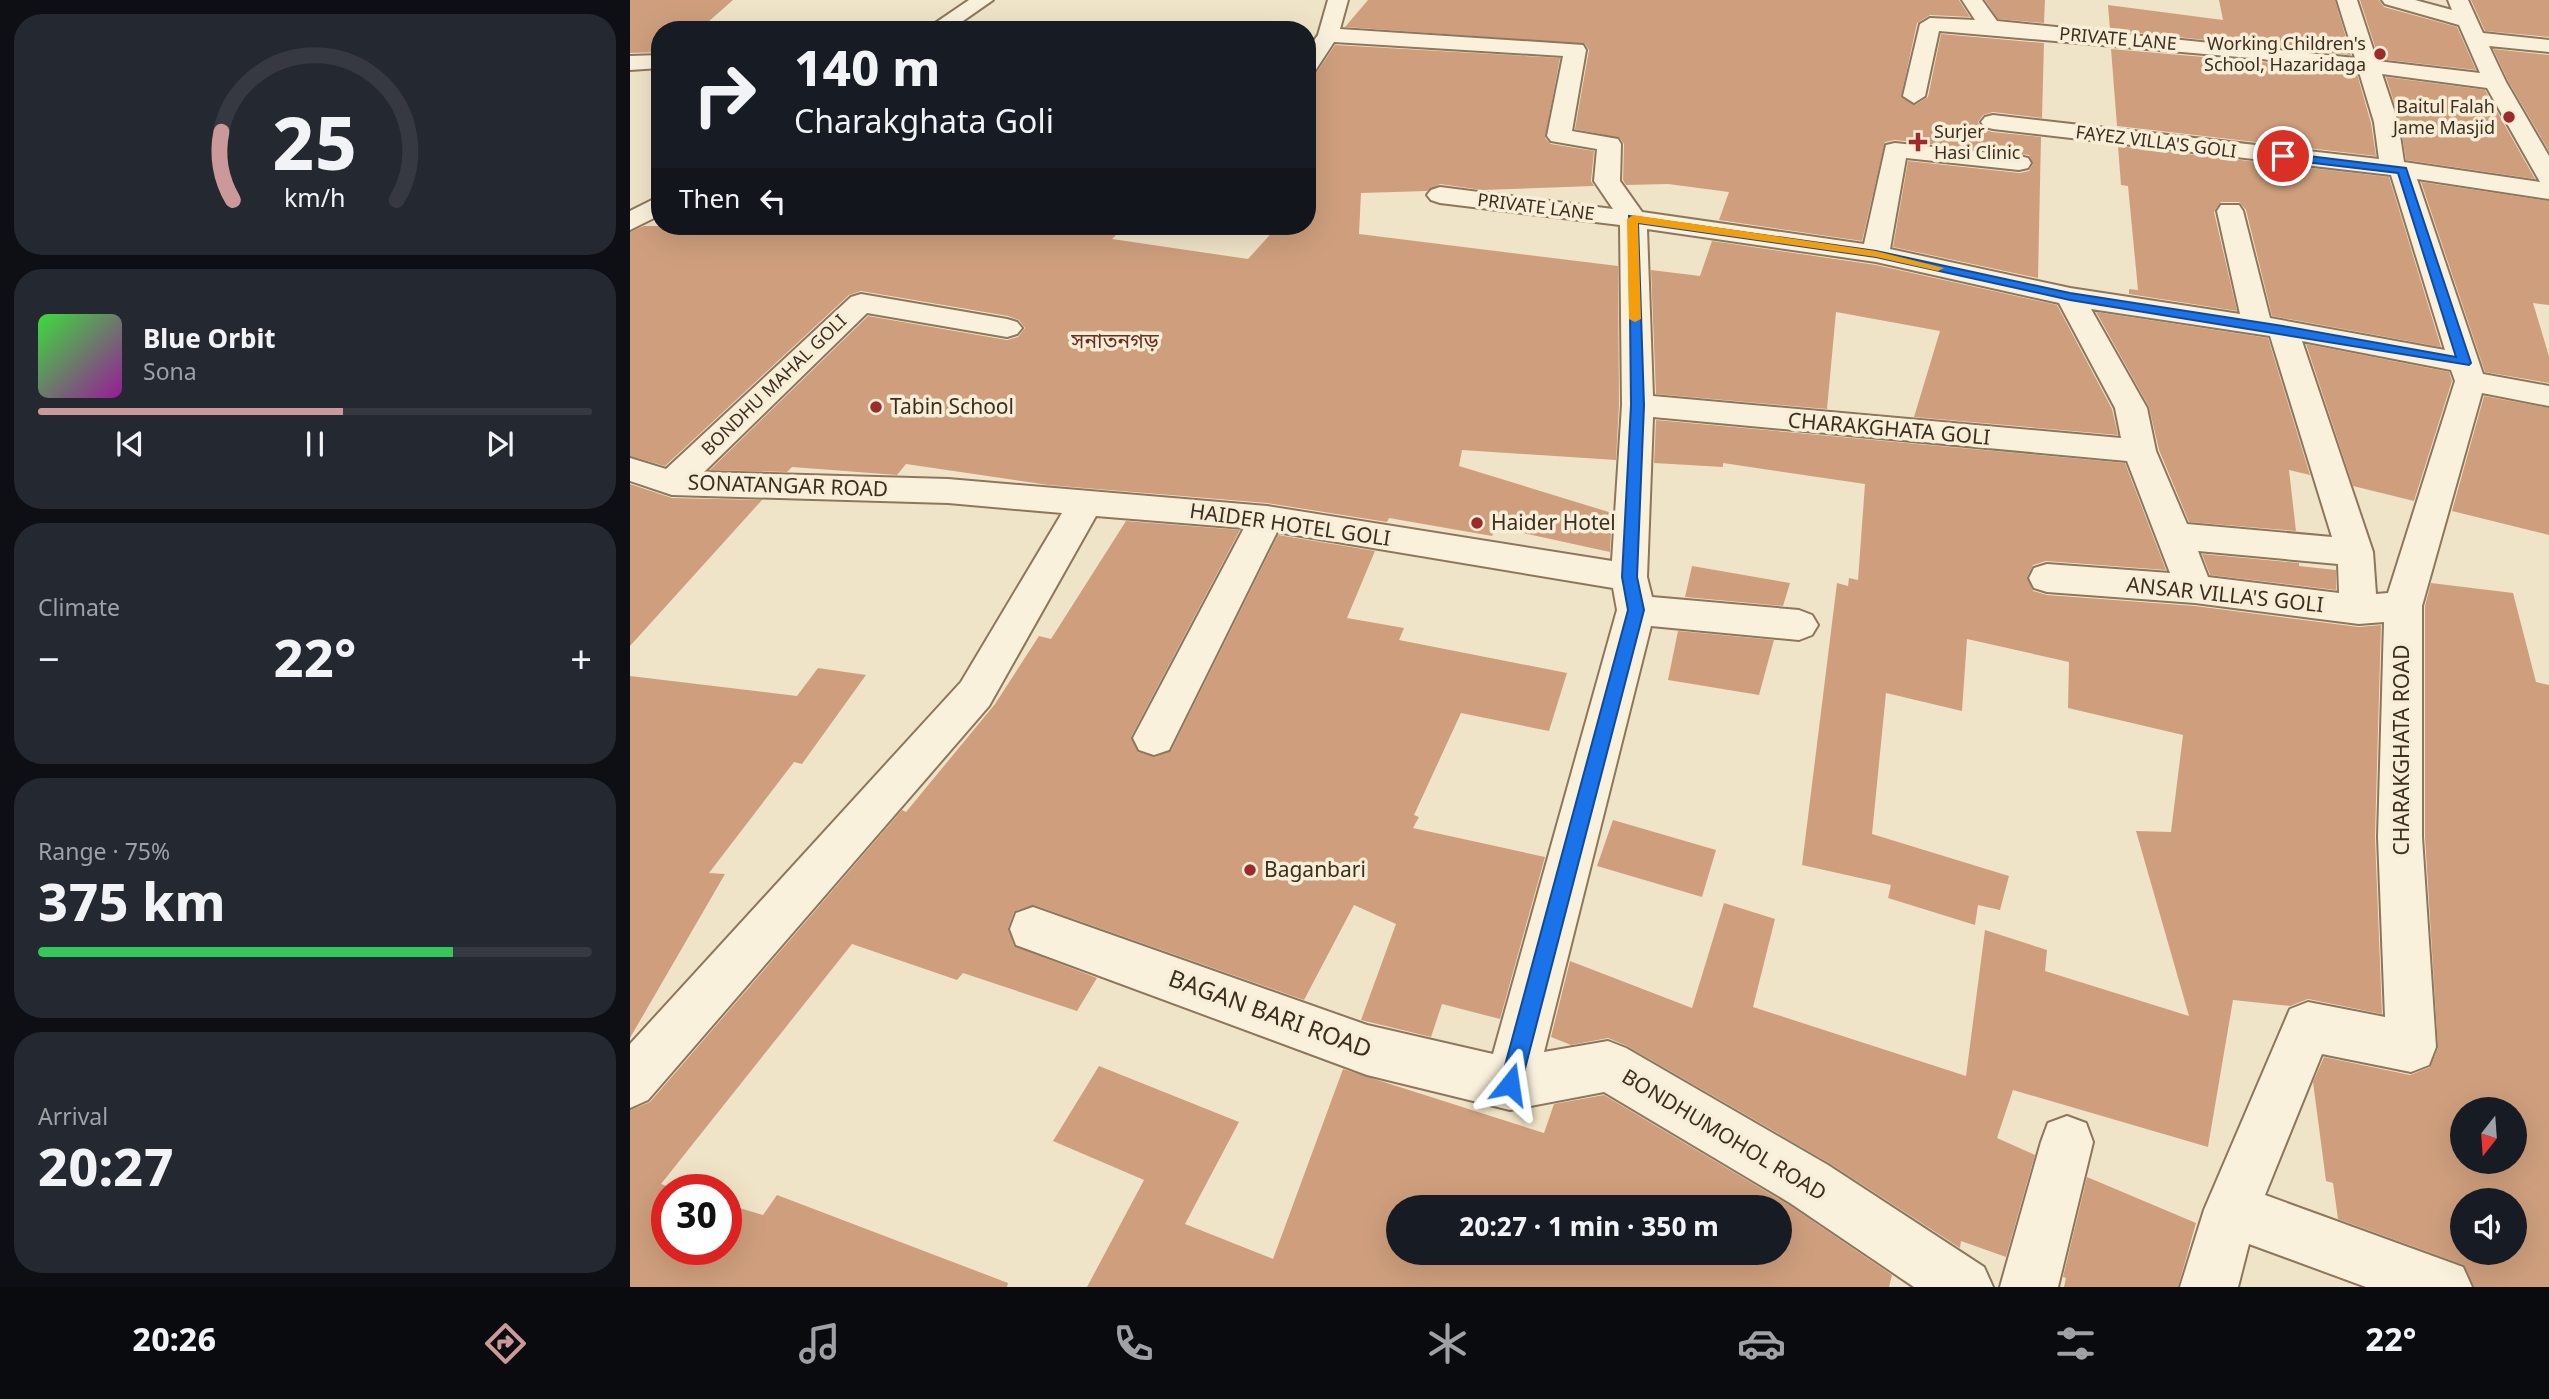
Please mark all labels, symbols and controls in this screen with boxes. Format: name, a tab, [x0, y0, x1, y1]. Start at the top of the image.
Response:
street label: PRIVATE LANE	[2058, 23, 2178, 57]
place label: Working Children's School, Hazaridaga	[2204, 33, 2366, 78]
text: 140 m	[794, 41, 940, 106]
marker: Working Children's School, Hazaridaga	[2372, 46, 2388, 62]
icon: right	[679, 49, 770, 140]
place label: Baitul Falah Jame Masjid	[2391, 96, 2495, 141]
text: 25	[273, 104, 357, 201]
text: Charakghata Goli	[794, 104, 1054, 146]
marker: Baitul Falah Jame Masjid	[2501, 109, 2517, 125]
place label: Surjer Hasi Clinic	[1934, 121, 2021, 166]
street label: FAYEZ VILLA'S GOLI	[2074, 121, 2238, 165]
pin	[2253, 126, 2313, 186]
marker: Surjer Hasi Clinic	[1908, 132, 1928, 152]
icon: arrive	[2264, 137, 2302, 175]
icon: left	[754, 182, 792, 220]
text: km/h	[284, 184, 346, 217]
text: Then	[679, 184, 740, 219]
street label: PRIVATE LANE	[1476, 189, 1596, 227]
street label: BONDHU MAHAL GOLI	[697, 310, 853, 461]
text: Blue Orbit	[143, 324, 276, 359]
district label: সনাতনগড়	[1070, 329, 1160, 357]
text: Sona	[143, 359, 197, 389]
place label: Tabin School	[890, 395, 1014, 423]
marker: Tabin School	[868, 399, 884, 415]
street label: CHARAKGHATA GOLI	[1786, 408, 1991, 454]
icon: previous	[111, 425, 149, 463]
icon: pause	[296, 425, 334, 463]
icon: next	[481, 425, 519, 463]
street label: SONATANGAR ROAD	[687, 471, 889, 505]
street label: HAIDER HOTEL GOLI	[1187, 499, 1392, 555]
place label: Haider Hotel	[1491, 511, 1616, 539]
marker: Haider Hotel	[1469, 515, 1485, 531]
street label: ANSAR VILLA'S GOLI	[2125, 573, 2325, 621]
text: Climate	[38, 595, 120, 625]
text: 22°	[274, 629, 356, 698]
text: −	[38, 638, 60, 689]
text: +	[570, 638, 592, 689]
street label: CHARAKGHATA ROAD	[2390, 645, 2418, 856]
text: Range · 75%	[38, 839, 170, 869]
place label: Baganbari	[1264, 858, 1366, 886]
marker: Baganbari	[1242, 862, 1258, 878]
text: 375 km	[38, 873, 226, 942]
street label: BAGAN BARI ROAD	[1163, 964, 1375, 1068]
position arrow	[1473, 1047, 1547, 1121]
street label: BONDHUMOHOL ROAD	[1616, 1064, 1830, 1209]
north arrow	[2450, 1097, 2527, 1174]
map controls	[2450, 1097, 2527, 1265]
text: Arrival	[38, 1104, 108, 1134]
text: 20:27	[38, 1138, 174, 1207]
speed limit sign: 30	[651, 1174, 742, 1265]
button: sound	[2450, 1188, 2527, 1265]
text: 20:27 · 1 min · 350 m	[1459, 1212, 1719, 1247]
icon: directions	[481, 1319, 530, 1368]
icon: music	[795, 1319, 844, 1368]
icon: phone	[1109, 1319, 1158, 1368]
icon: climate	[1423, 1319, 1472, 1368]
icon: car	[1737, 1319, 1786, 1368]
icon: filters	[2051, 1319, 2100, 1368]
text: 20:26	[133, 1322, 216, 1364]
text: 22°	[2366, 1322, 2416, 1364]

